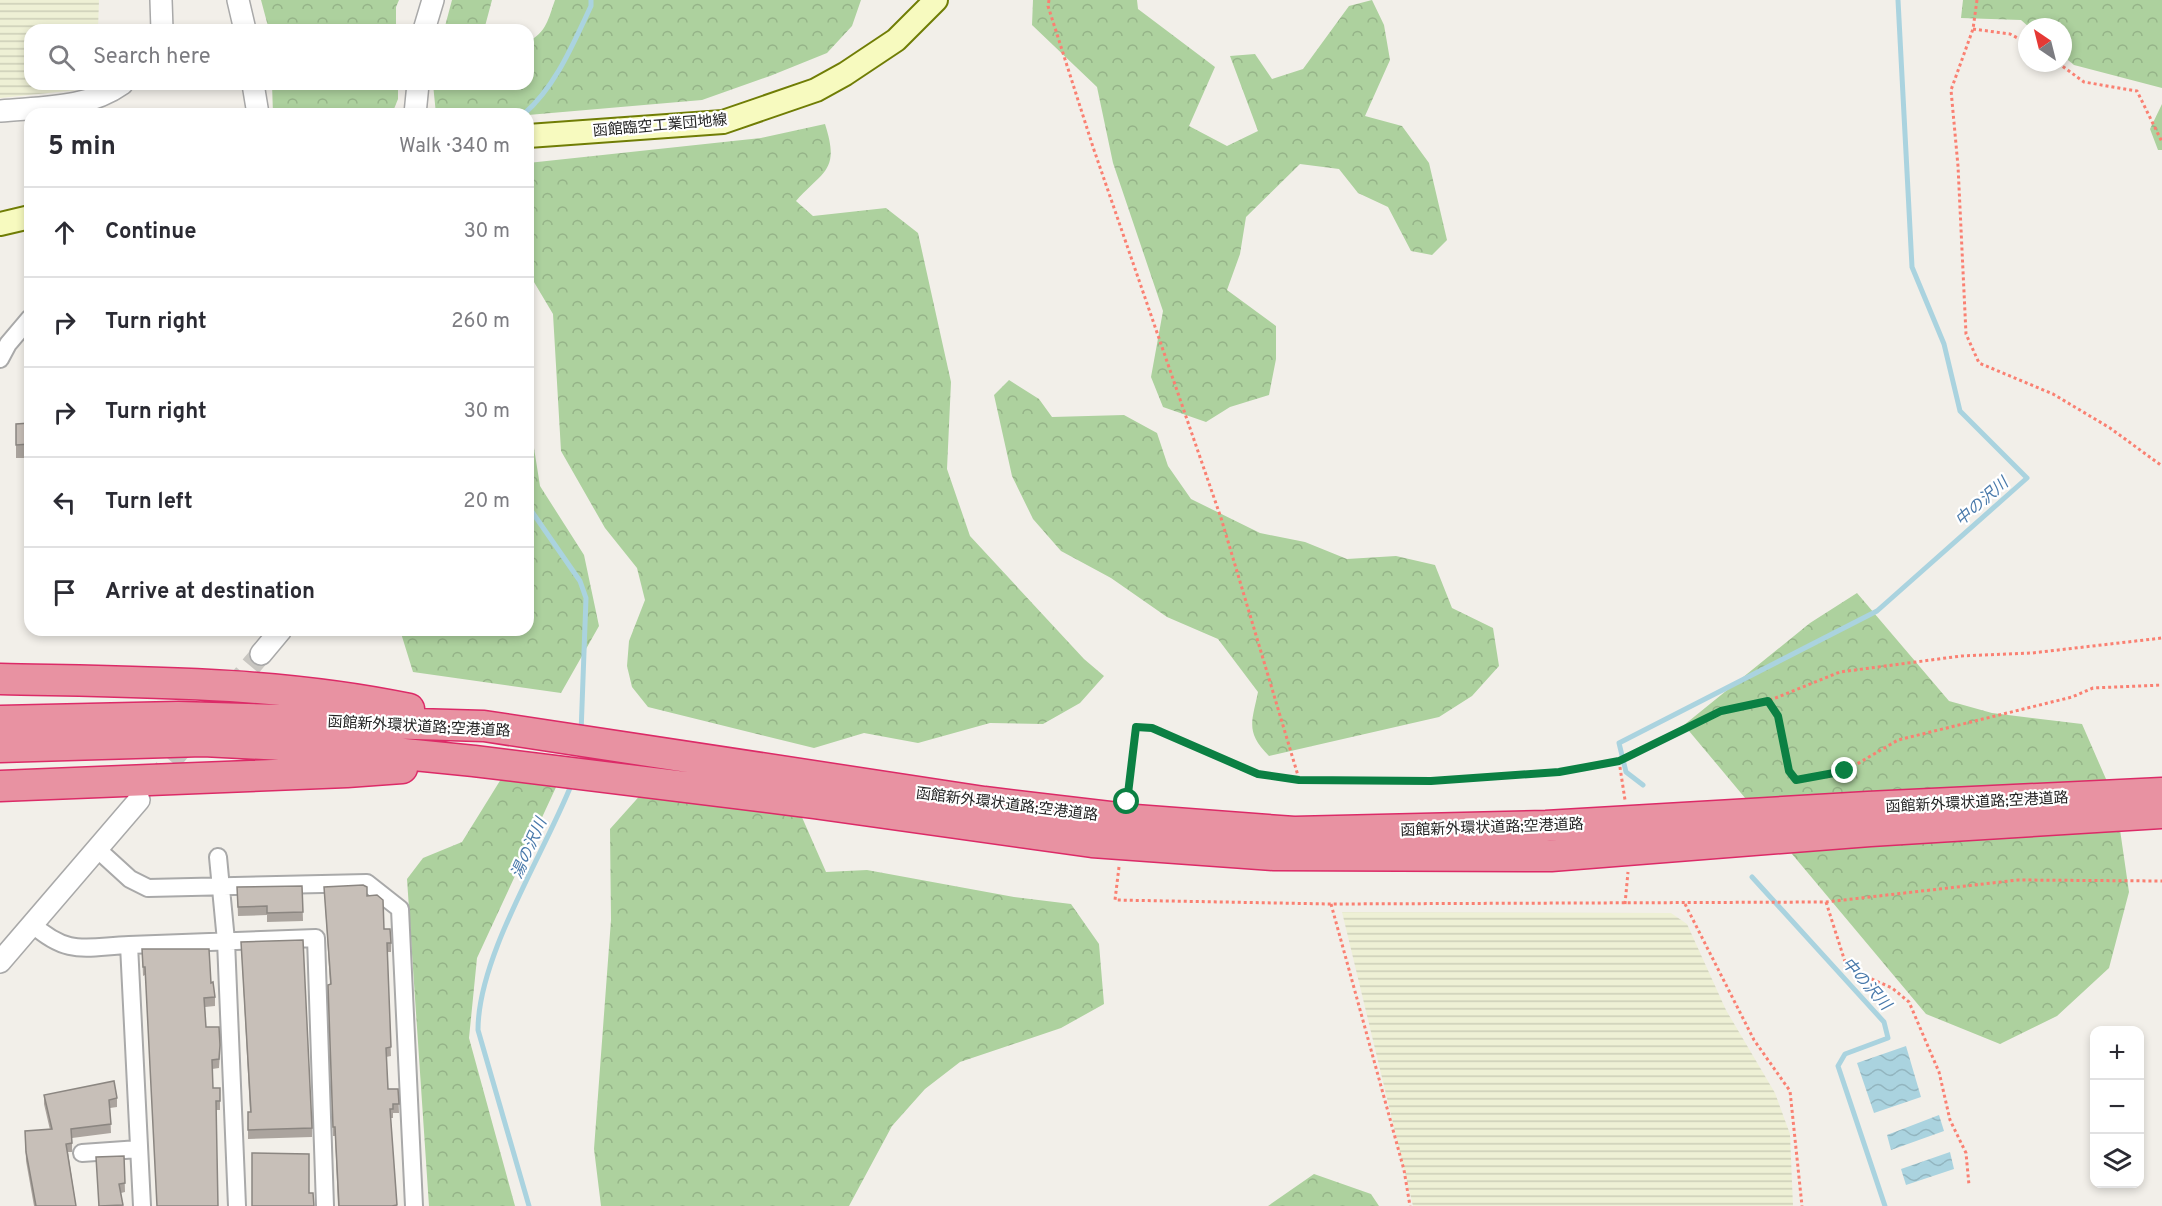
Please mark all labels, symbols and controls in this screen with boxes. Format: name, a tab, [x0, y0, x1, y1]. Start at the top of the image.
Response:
north arrow	[2018, 18, 2072, 72]
search box	[24, 24, 534, 90]
icon: search	[45, 41, 78, 74]
text: Search here	[93, 44, 211, 71]
street label: 函館臨空工業団地線	[592, 111, 728, 142]
text: 5 min	[48, 131, 116, 164]
text: Walk · 340 m	[399, 134, 510, 160]
icon: ahead	[48, 216, 81, 249]
text: Continue	[105, 219, 196, 246]
text: 30 m	[464, 219, 510, 245]
icon: right	[48, 306, 81, 339]
text: Turn right	[105, 309, 207, 336]
text: 260 m	[451, 309, 510, 335]
icon: right	[48, 396, 81, 429]
text: Turn right	[105, 399, 207, 426]
text: 30 m	[464, 399, 510, 425]
water label: 中の沢川	[1952, 473, 2015, 531]
icon: left	[48, 486, 81, 519]
text: Turn left	[105, 489, 193, 516]
text: 20 m	[463, 489, 510, 515]
icon: arrive	[48, 576, 81, 609]
text: Arrive at destination	[105, 579, 315, 606]
street label: 函館新外環状道路;空港道路	[327, 712, 511, 742]
route end	[1831, 757, 1857, 783]
street label: 函館新外環状道路;空港道路	[915, 784, 1099, 826]
route start	[1113, 788, 1139, 814]
street label: 函館新外環状道路;空港道路	[1885, 788, 2069, 818]
water label: 湯の沢川	[508, 814, 553, 882]
street label: 函館新外環状道路;空港道路	[1400, 815, 1584, 841]
water label: 中の沢川	[1837, 954, 1896, 1016]
map controls	[2090, 1026, 2144, 1188]
button: +	[2090, 1026, 2144, 1080]
button: −	[2090, 1080, 2144, 1134]
button: layers	[2090, 1134, 2144, 1188]

